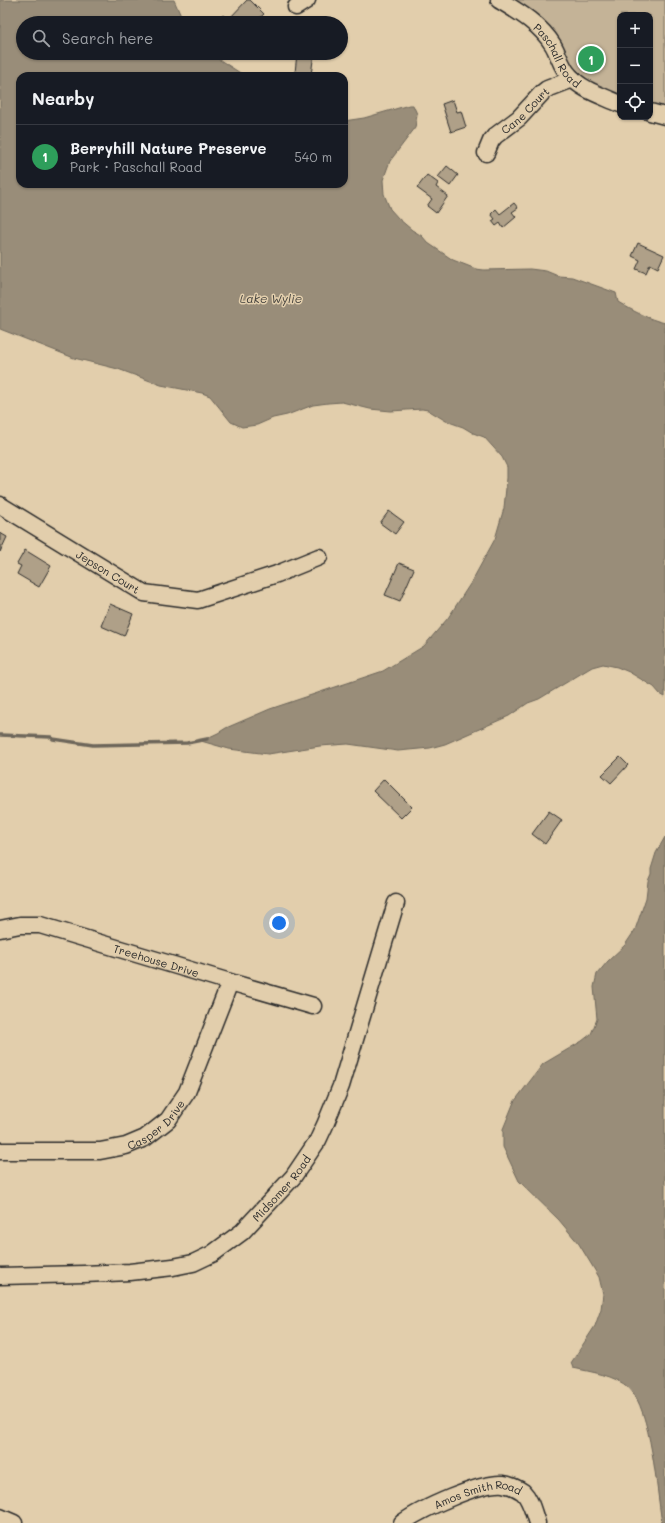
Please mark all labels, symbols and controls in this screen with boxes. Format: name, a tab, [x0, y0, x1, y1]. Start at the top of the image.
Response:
map controls	[617, 12, 653, 120]
button: +	[617, 12, 653, 48]
search box	[16, 16, 348, 60]
street label: Paschall Road	[531, 19, 584, 91]
icon: search	[30, 27, 52, 49]
text: Search here	[62, 28, 153, 48]
pin: 1	[578, 44, 604, 74]
button: −	[617, 48, 653, 84]
street label: Cane Court	[497, 83, 552, 137]
button: locate	[617, 84, 653, 120]
text: Nearby	[32, 87, 94, 109]
text: Berryhill Nature Preserve	[70, 138, 267, 158]
text: 1	[42, 148, 48, 165]
text: 540 m	[294, 148, 332, 165]
text: Park · Paschall Road	[70, 158, 202, 175]
water label: Lake Wylie	[240, 290, 302, 306]
street label: Jepson Court	[74, 546, 143, 596]
your location	[269, 913, 289, 933]
street label: Treehouse Drive	[112, 940, 201, 980]
street label: Casper Drive	[125, 1096, 188, 1152]
street label: Midsomer Road	[248, 1152, 314, 1224]
street label: Amos Smith Road	[431, 1476, 525, 1512]

